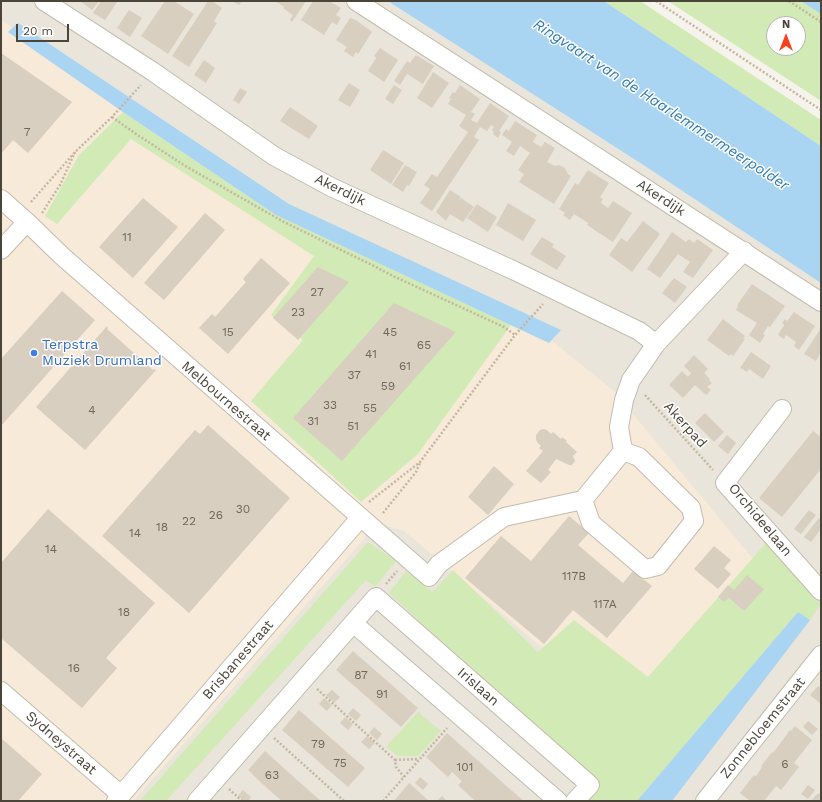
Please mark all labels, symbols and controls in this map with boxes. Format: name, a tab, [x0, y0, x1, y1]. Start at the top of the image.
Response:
water label: Ringvaart van de Haarlemmermeerpolder	[530, 15, 792, 195]
scale bar	[18, 16, 71, 42]
north arrow	[766, 16, 806, 56]
text: N	[782, 18, 790, 31]
text: 20 m	[23, 24, 53, 38]
house number: 7	[24, 125, 30, 139]
street label: Akerdijk	[312, 170, 368, 210]
street label: Akerdijk	[634, 176, 688, 220]
house number: 11	[122, 230, 132, 244]
house number: 27	[310, 285, 324, 299]
house number: 23	[291, 305, 305, 319]
house number: 15	[222, 325, 234, 339]
house number: 45	[383, 325, 397, 339]
place label: Terpstra Muziek Drumland	[42, 337, 162, 370]
house number: 65	[417, 338, 431, 352]
house number: 41	[365, 347, 377, 361]
marker: Terpstra Muziek Drumland	[29, 348, 39, 358]
street label: Melbournestraat	[178, 358, 274, 444]
house number: 61	[399, 359, 411, 373]
house number: 37	[347, 368, 361, 382]
house number: 59	[381, 379, 395, 393]
house number: 33	[323, 398, 337, 412]
street label: Akerpad	[660, 398, 710, 452]
house number: 55	[363, 401, 377, 415]
house number: 4	[88, 403, 96, 417]
house number: 31	[307, 414, 319, 428]
house number: 51	[347, 419, 359, 433]
street label: Orchideelaan	[725, 480, 795, 560]
house number: 30	[236, 502, 250, 516]
house number: 26	[209, 508, 223, 522]
house number: 22	[182, 514, 196, 528]
house number: 18	[156, 520, 168, 534]
house number: 14	[129, 526, 141, 540]
house number: 14	[45, 542, 57, 556]
house number: 117B	[562, 569, 586, 583]
house number: 117A	[593, 597, 617, 611]
house number: 18	[118, 605, 130, 619]
street label: Brisbanestraat	[199, 617, 277, 703]
house number: 16	[68, 661, 80, 675]
street label: Irislaan	[454, 664, 502, 710]
house number: 87	[354, 668, 368, 682]
street label: Zonnebloemstraat	[717, 674, 809, 782]
house number: 91	[376, 687, 388, 701]
street label: Sydneystraat	[22, 708, 100, 778]
house number: 79	[311, 737, 325, 751]
house number: 75	[333, 756, 347, 770]
house number: 6	[781, 757, 789, 771]
house number: 101	[457, 760, 473, 774]
house number: 63	[265, 768, 279, 782]

